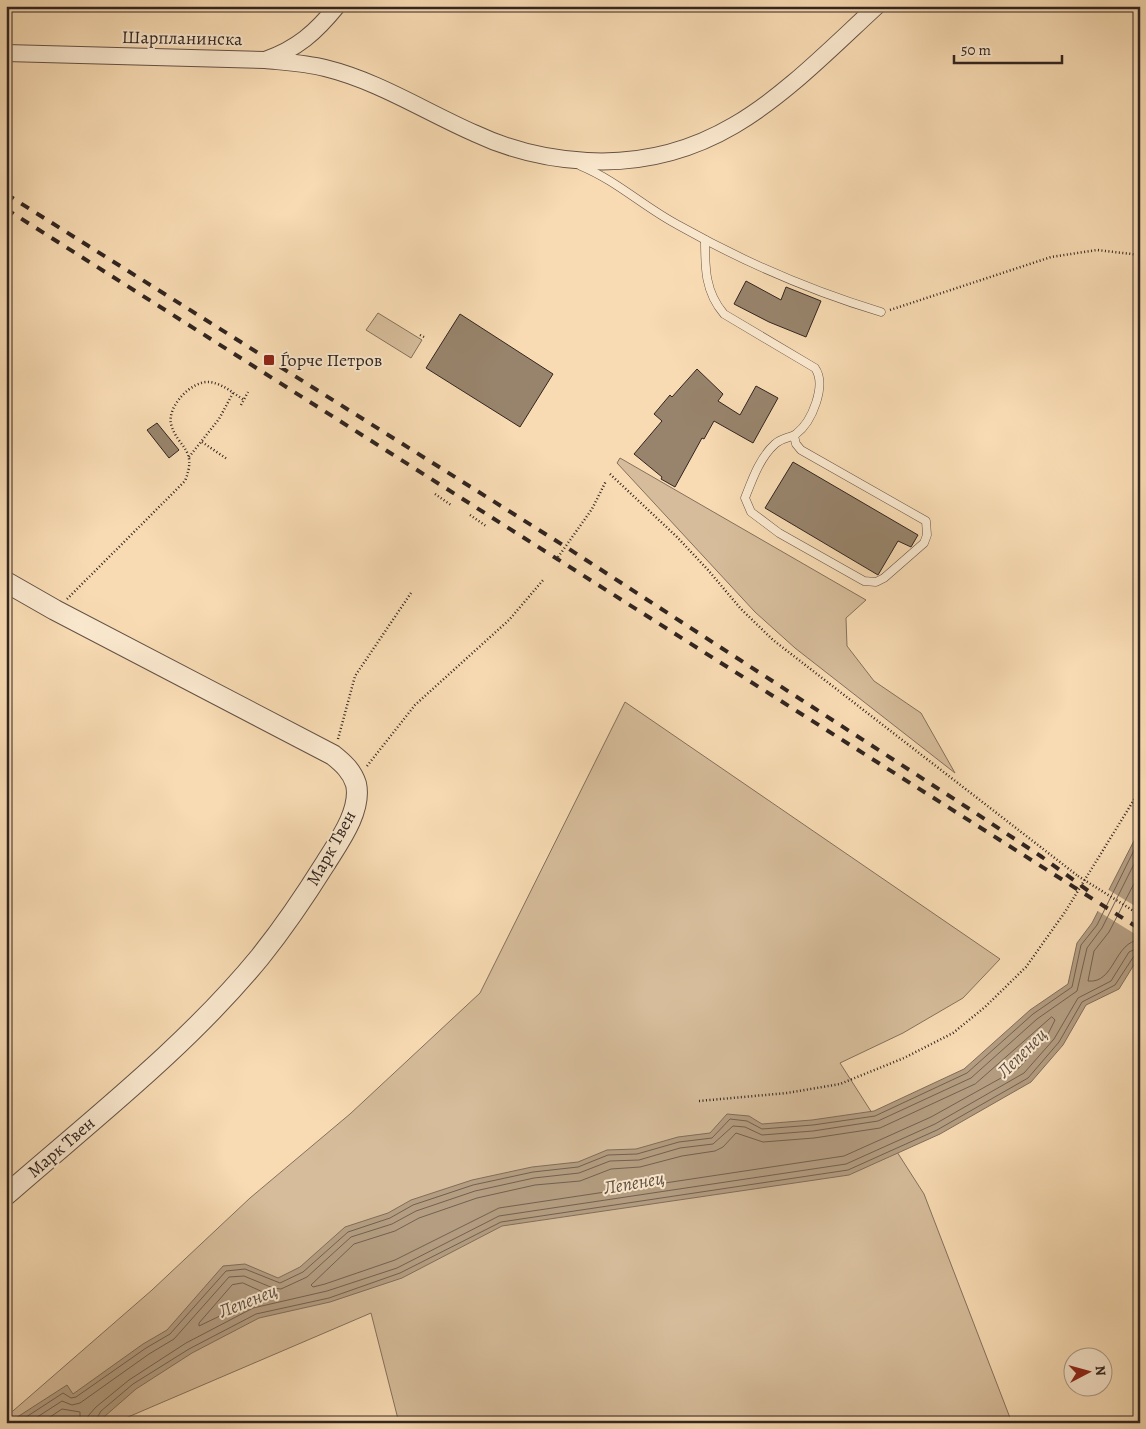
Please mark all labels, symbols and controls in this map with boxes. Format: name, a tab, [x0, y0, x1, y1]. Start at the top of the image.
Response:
street label: Шарпланинска	[121, 25, 243, 51]
scale bar	[954, 32, 1061, 64]
text: 50 m	[961, 40, 991, 60]
place label: Ѓорче Петров	[280, 348, 382, 372]
marker: Ѓорче Петров	[262, 353, 276, 367]
street label: Марк Твен	[301, 806, 361, 890]
water label: Лепенец	[990, 1022, 1053, 1085]
street label: Марк Твен	[22, 1111, 100, 1183]
water label: Лепенец	[600, 1165, 667, 1201]
water label: Лепенец	[214, 1277, 281, 1325]
north arrow	[1064, 1346, 1114, 1396]
text: N	[1090, 1365, 1110, 1377]

